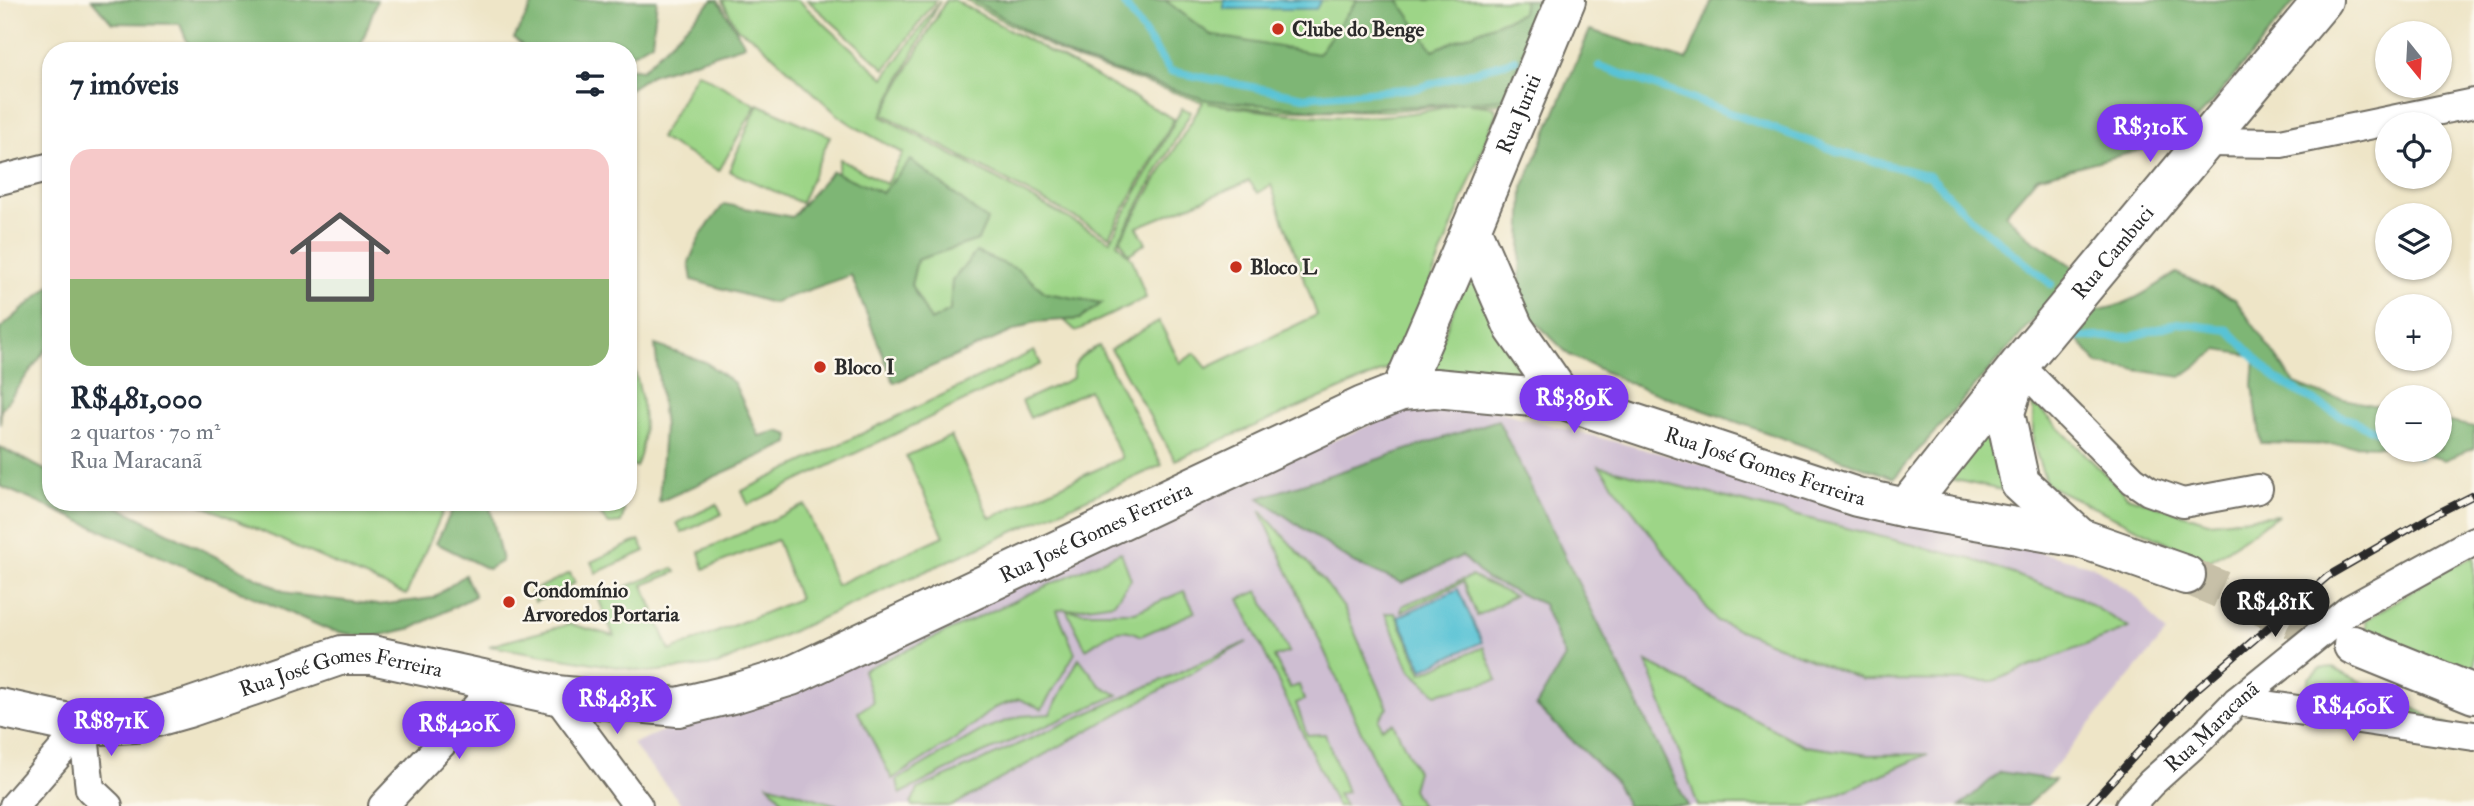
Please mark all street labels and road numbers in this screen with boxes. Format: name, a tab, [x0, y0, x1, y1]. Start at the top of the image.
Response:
street label: Rua Juriti	[1490, 70, 1547, 158]
street label: Rua Cambuci	[2066, 199, 2160, 305]
street label: Rua José Gomes Ferreira	[1661, 421, 1868, 512]
street label: Rua José Gomes Ferreira	[995, 475, 1197, 589]
street label: Rua José Gomes Ferreira	[236, 642, 445, 703]
street label: Rua Maracanã	[2159, 675, 2265, 778]

